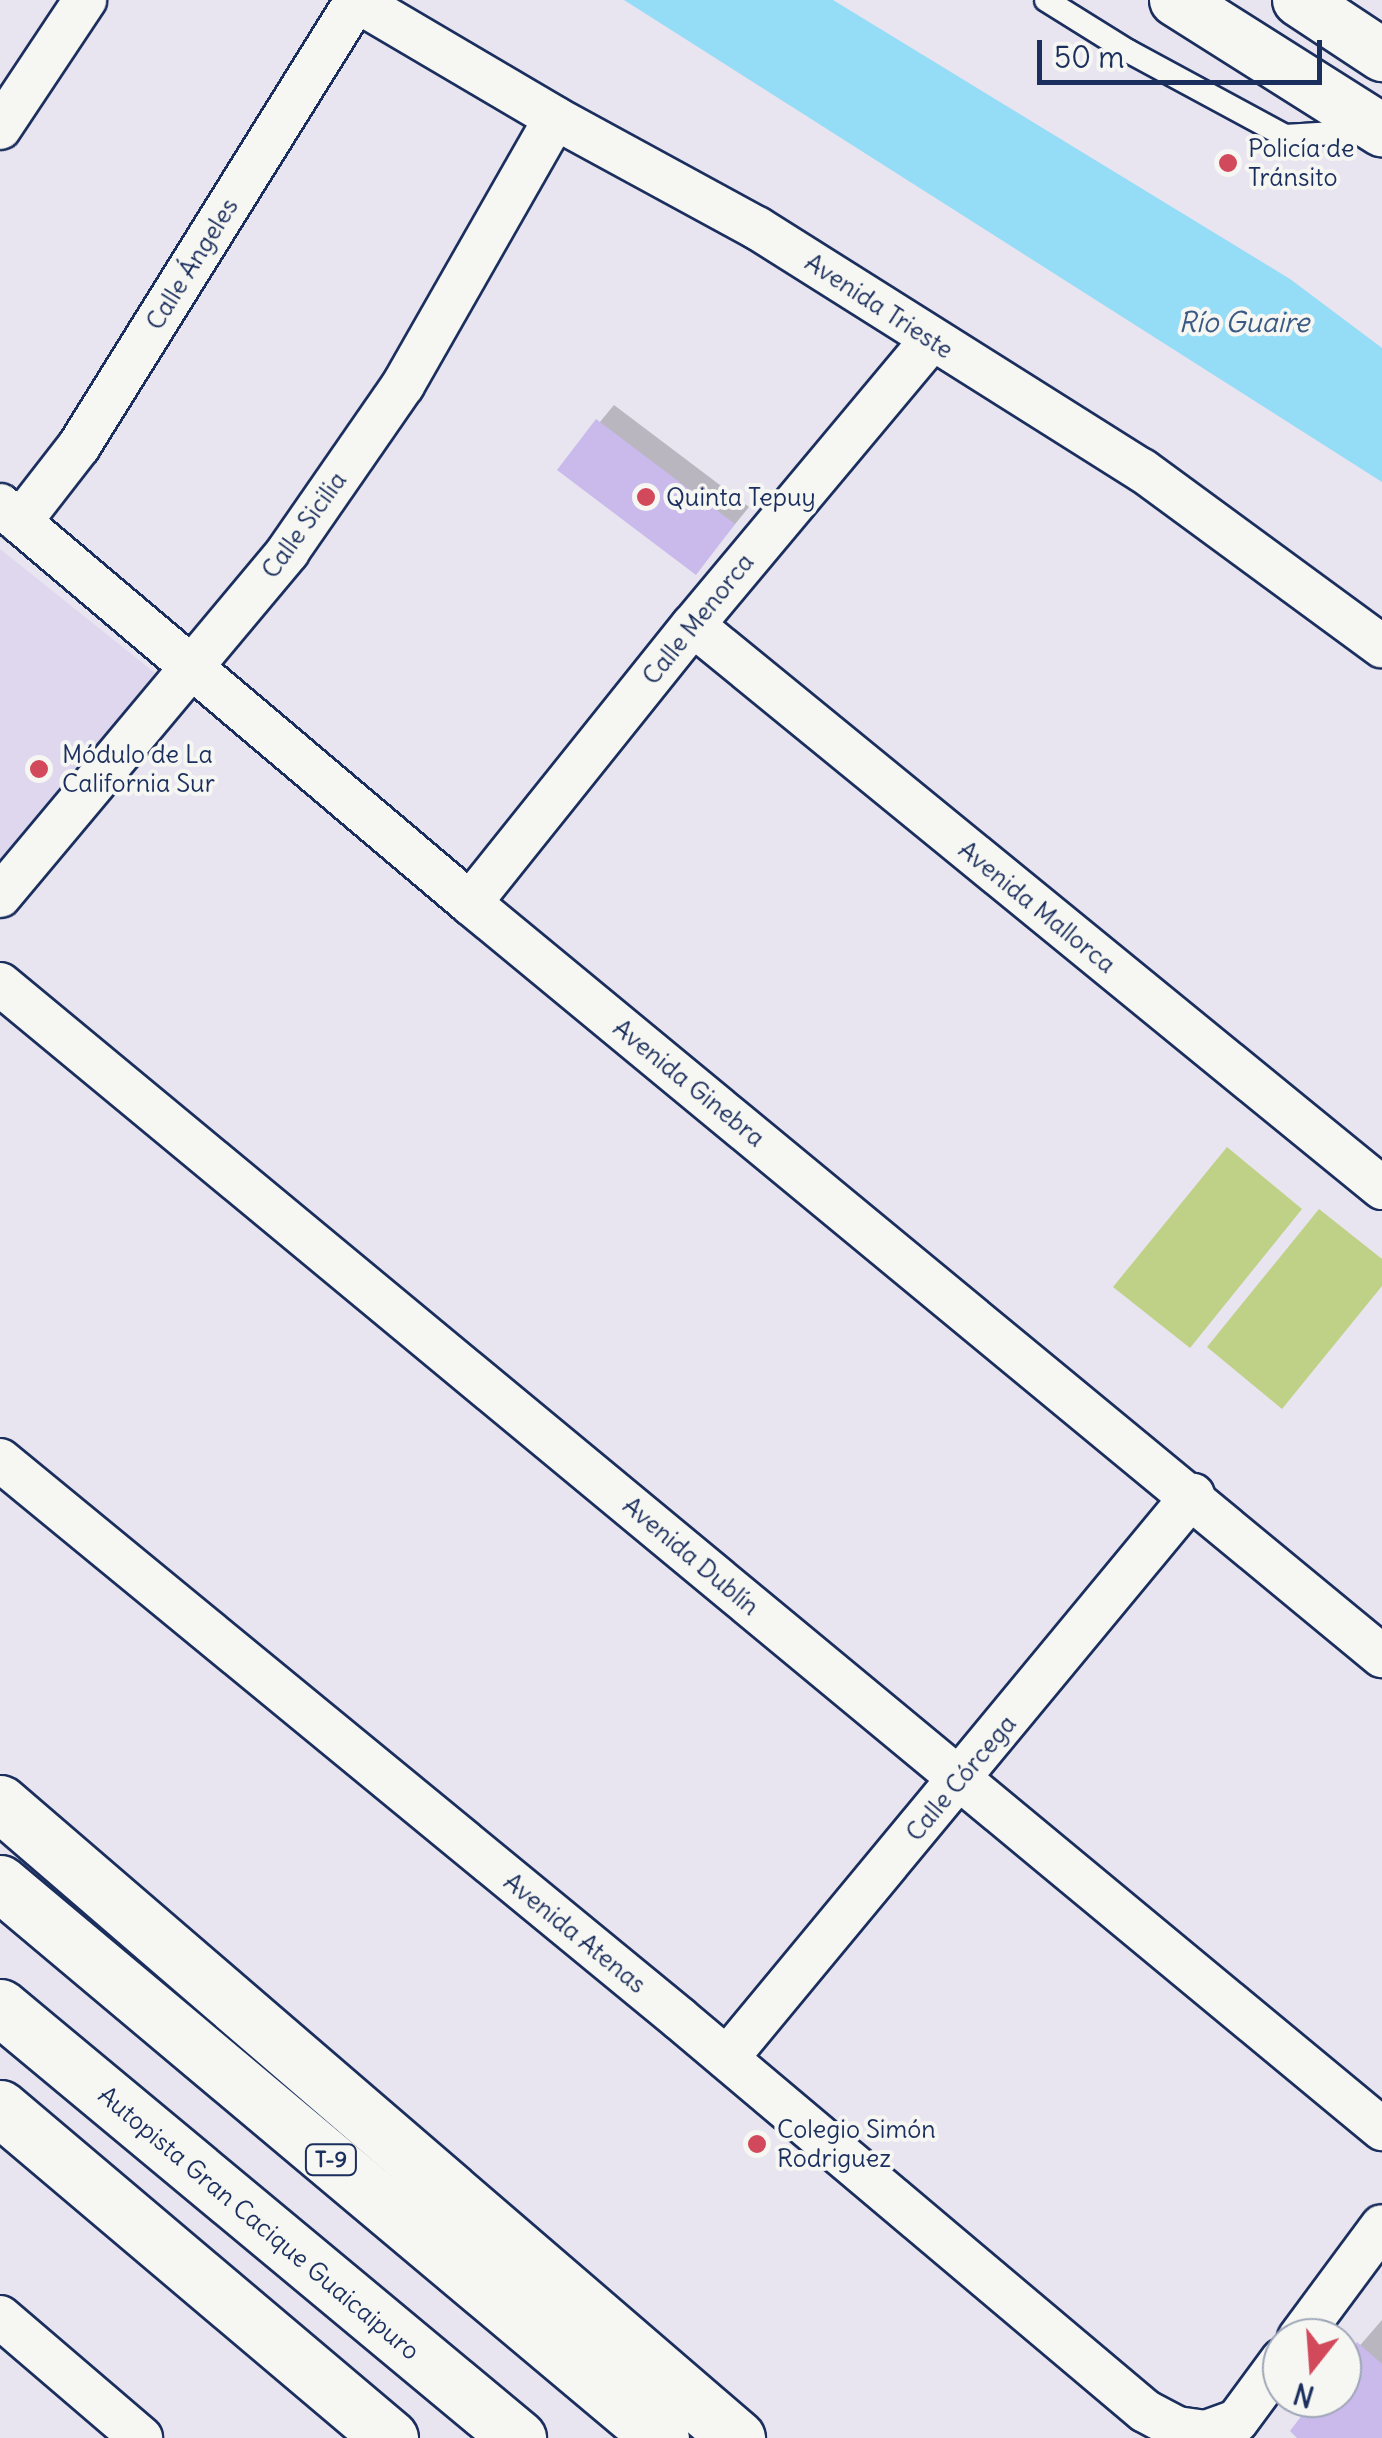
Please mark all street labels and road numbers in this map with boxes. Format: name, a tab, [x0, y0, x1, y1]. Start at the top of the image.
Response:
street label: Calle Ángeles	[140, 193, 244, 335]
street label: Avenida Trieste	[799, 247, 959, 365]
street label: Calle Sicilia	[255, 466, 353, 584]
street label: Calle Menorca	[636, 547, 760, 691]
street label: Avenida Mallorca	[953, 835, 1121, 979]
street label: Avenida Ginebra	[607, 1013, 771, 1153]
street label: Avenida Dublín	[617, 1490, 765, 1622]
street label: Calle Córcega	[900, 1709, 1022, 1847]
street label: Avenida Atenas	[498, 1867, 652, 1999]
street label: Autopista Gran Cacique Guaicaipuro	[92, 2080, 426, 2366]
road number: T-9	[304, 2143, 358, 2177]

